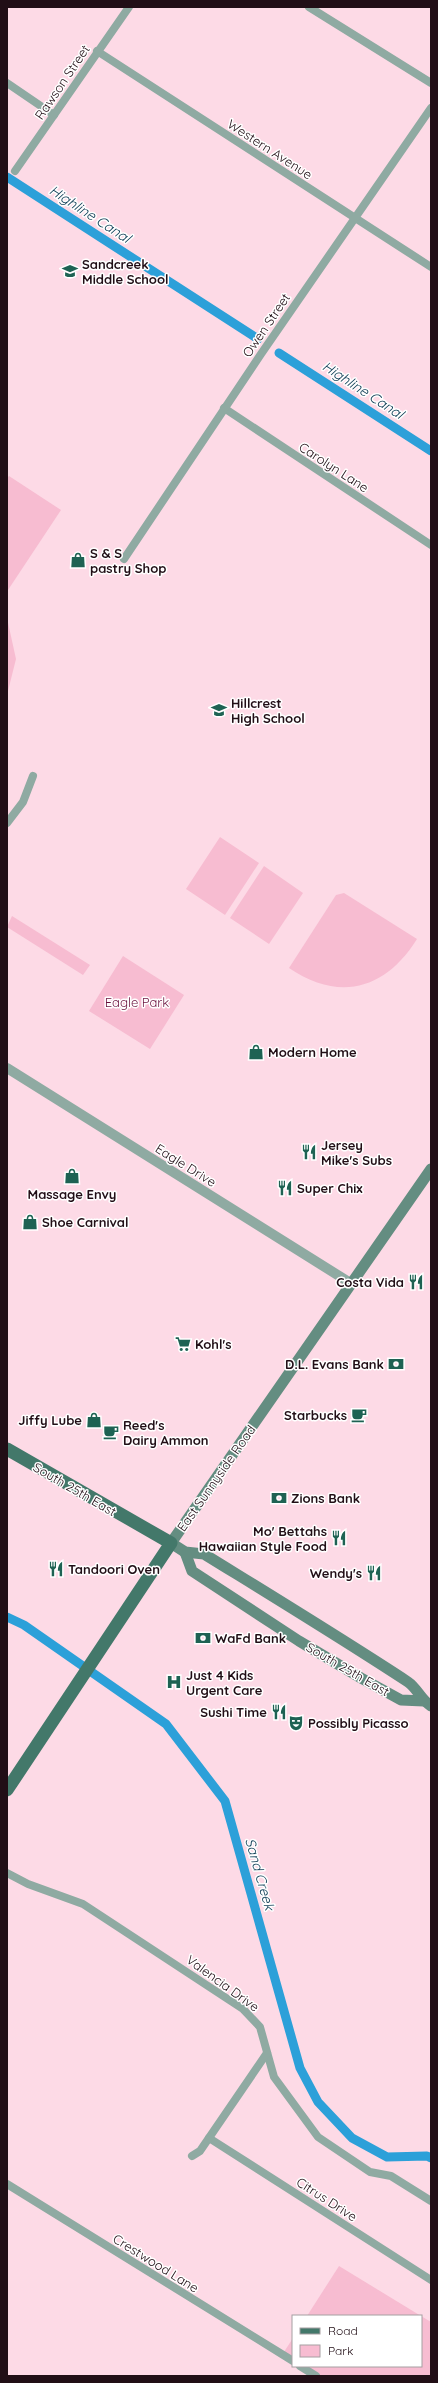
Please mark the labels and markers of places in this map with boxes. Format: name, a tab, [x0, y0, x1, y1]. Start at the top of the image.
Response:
place label: Sandcreek Middle School	[82, 256, 169, 287]
school or university icon: Sandcreek Middle School	[61, 262, 79, 280]
place label: S & S pastry Shop	[90, 545, 166, 576]
shop icon: S & S pastry Shop	[69, 551, 87, 569]
place label: Hillcrest High School	[231, 695, 305, 726]
school or university icon: Hillcrest High School	[210, 701, 228, 719]
shop icon: Modern Home	[247, 1043, 265, 1061]
place label: Modern Home	[268, 1044, 357, 1060]
place label: Jersey Mike's Subs	[321, 1137, 392, 1168]
restaurant icon: Jersey Mike's Subs	[300, 1143, 318, 1161]
shop icon: Massage Envy	[63, 1167, 81, 1185]
restaurant icon: Super Chix	[276, 1179, 294, 1197]
place label: Super Chix	[297, 1180, 363, 1196]
place label: Massage Envy	[27, 1186, 117, 1202]
shop icon: Shoe Carnival	[21, 1213, 39, 1231]
place label: Shoe Carnival	[42, 1214, 129, 1230]
restaurant icon: Costa Vida	[407, 1273, 425, 1291]
place label: Costa Vida	[336, 1274, 404, 1290]
supermarket icon: Kohl's	[174, 1335, 192, 1353]
place label: Kohl's	[195, 1336, 232, 1352]
bank icon: D.L. Evans Bank	[387, 1355, 405, 1373]
place label: D.L. Evans Bank	[285, 1356, 384, 1372]
cafe icon: Starbucks	[350, 1406, 368, 1424]
place label: Starbucks	[284, 1407, 347, 1423]
shop icon: Jiffy Lube	[85, 1411, 103, 1429]
place label: Jiffy Lube	[18, 1412, 82, 1428]
place label: Reed's Dairy Ammon	[123, 1417, 209, 1448]
cafe icon: Reed's Dairy Ammon	[102, 1423, 120, 1441]
bank icon: Zions Bank	[270, 1489, 288, 1507]
place label: Zions Bank	[291, 1490, 360, 1506]
place label: Mo' Bettahs Hawaiian Style Food	[199, 1523, 327, 1554]
restaurant icon: Mo' Bettahs Hawaiian Style Food	[330, 1529, 348, 1547]
restaurant icon: Tandoori Oven	[47, 1560, 65, 1578]
place label: Tandoori Oven	[68, 1561, 160, 1577]
restaurant icon: Wendy's	[365, 1564, 383, 1582]
place label: Wendy's	[310, 1565, 362, 1581]
bank icon: WaFd Bank	[194, 1629, 212, 1647]
place label: WaFd Bank	[215, 1630, 286, 1646]
place label: Just 4 Kids Urgent Care	[186, 1667, 263, 1698]
hospital icon: Just 4 Kids Urgent Care	[165, 1673, 183, 1691]
restaurant icon: Sushi Time	[270, 1703, 288, 1721]
place label: Sushi Time	[200, 1704, 267, 1720]
theatre icon: Possibly Picasso	[287, 1714, 305, 1732]
place label: Possibly Picasso	[308, 1715, 409, 1731]

